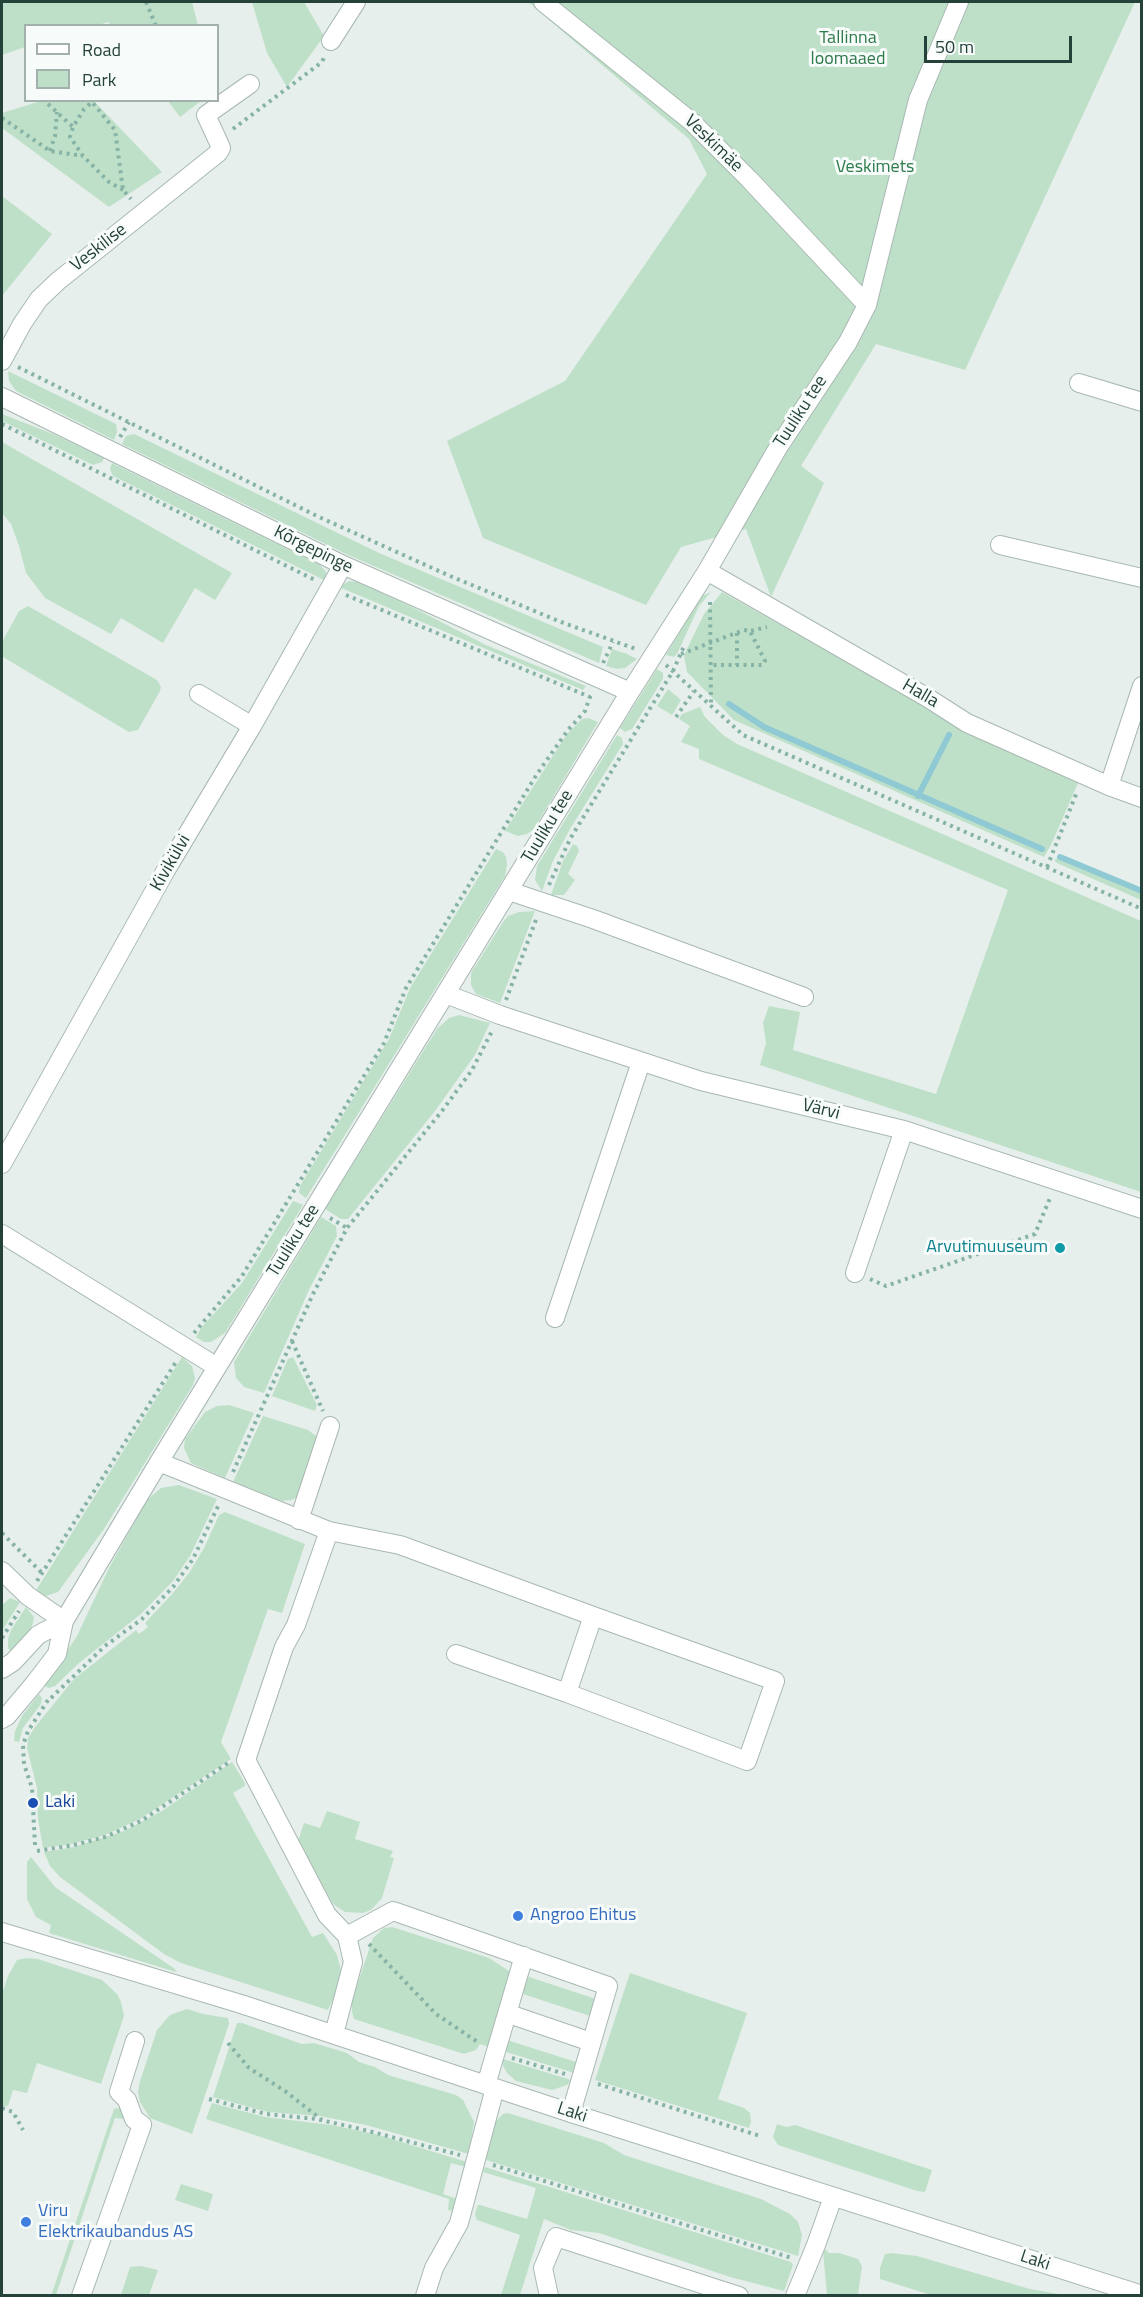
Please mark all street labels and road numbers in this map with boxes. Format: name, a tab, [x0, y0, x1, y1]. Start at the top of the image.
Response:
street label: Veskimäe	[679, 111, 747, 177]
street label: Veskilise	[67, 219, 131, 277]
street label: Tuuliku tee	[770, 372, 832, 452]
street label: Kõrgepinge	[270, 522, 356, 578]
street label: Halla	[898, 675, 942, 713]
street label: Tuuliku tee	[518, 786, 578, 868]
street label: Kivikülvi	[146, 831, 196, 895]
street label: Värvi	[800, 1095, 842, 1125]
street label: Tuuliku tee	[263, 1201, 325, 1281]
street label: Laki	[554, 2098, 590, 2128]
street label: Laki	[1017, 2246, 1053, 2276]

